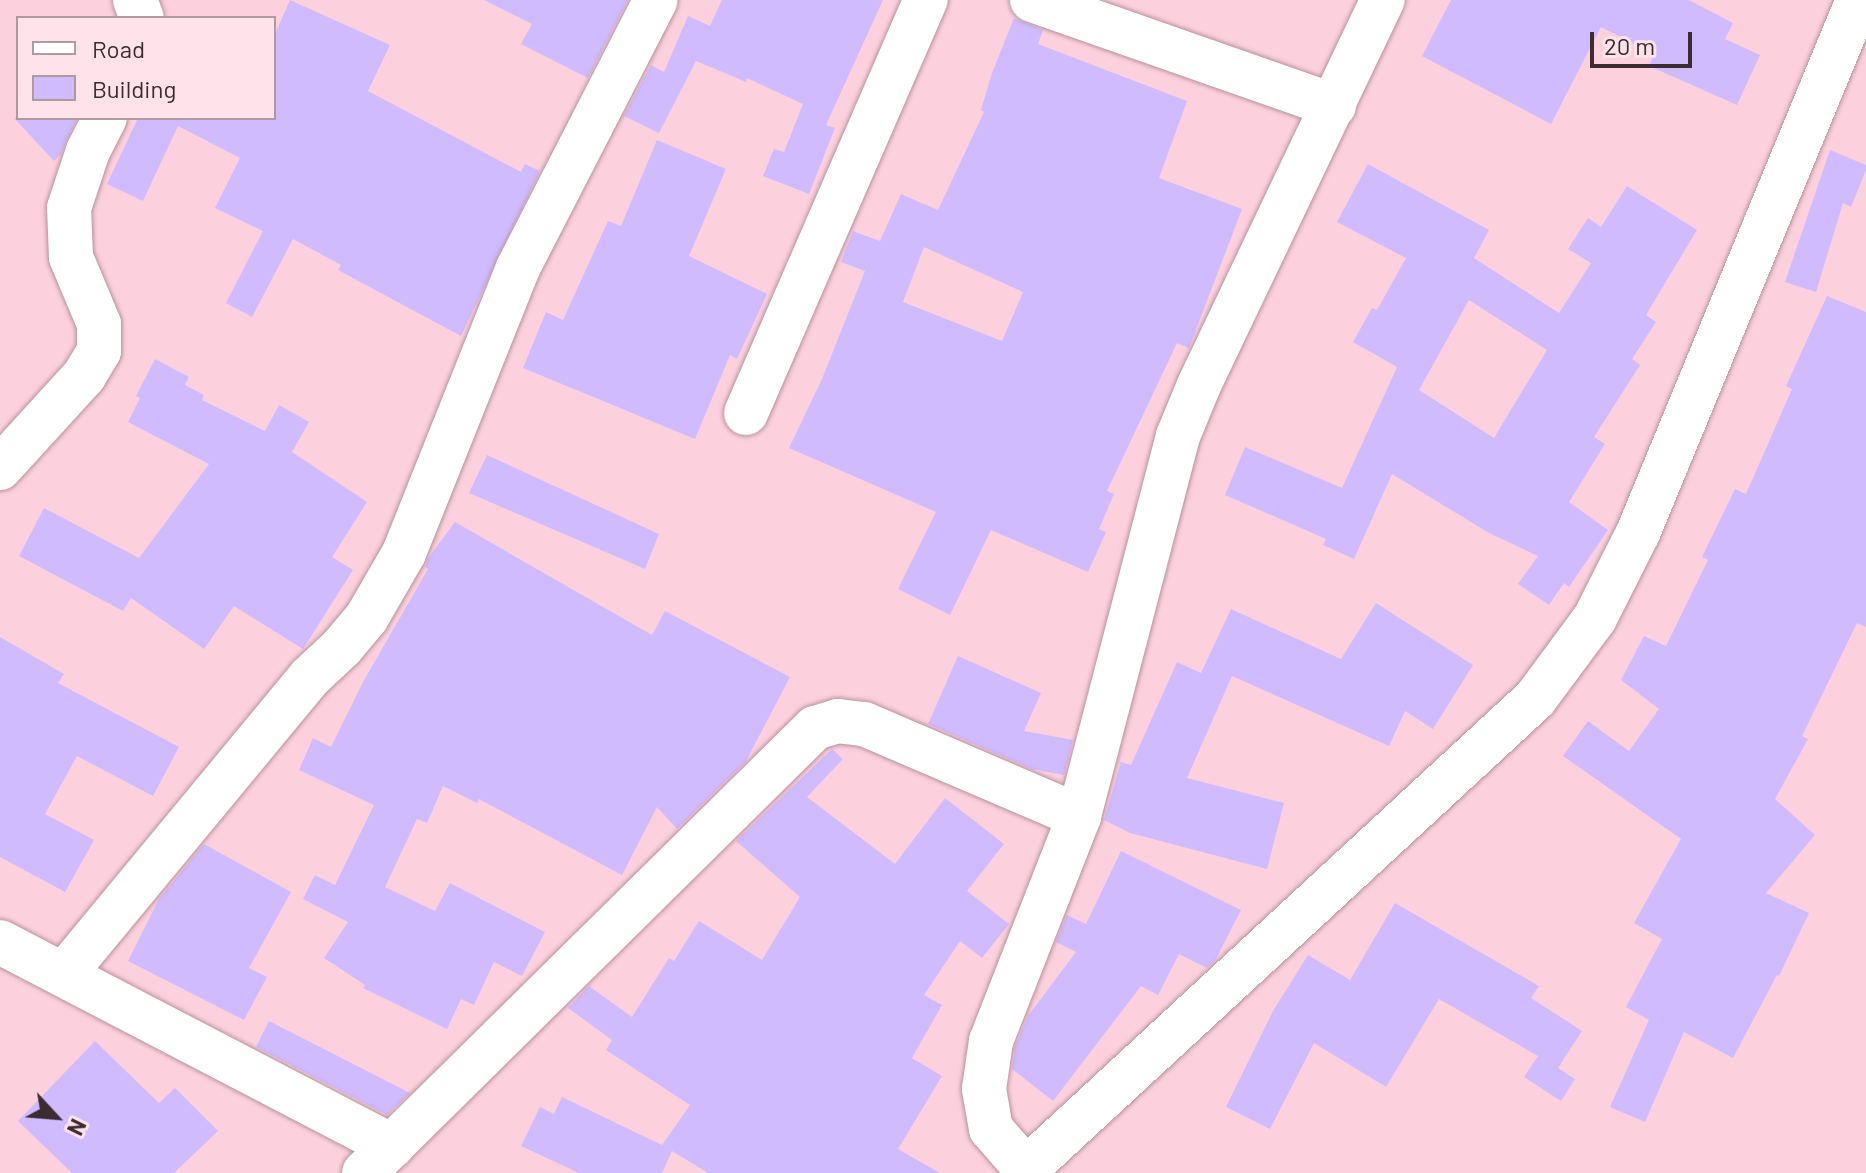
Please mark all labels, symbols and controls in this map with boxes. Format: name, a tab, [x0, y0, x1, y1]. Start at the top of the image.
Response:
legend	[16, 16, 276, 120]
scale bar	[1594, 16, 1696, 66]
text: 20 m	[1604, 31, 1655, 60]
text: Road	[92, 34, 145, 63]
text: Building	[92, 74, 176, 103]
north arrow	[16, 1077, 96, 1157]
text: N	[63, 1115, 92, 1140]

